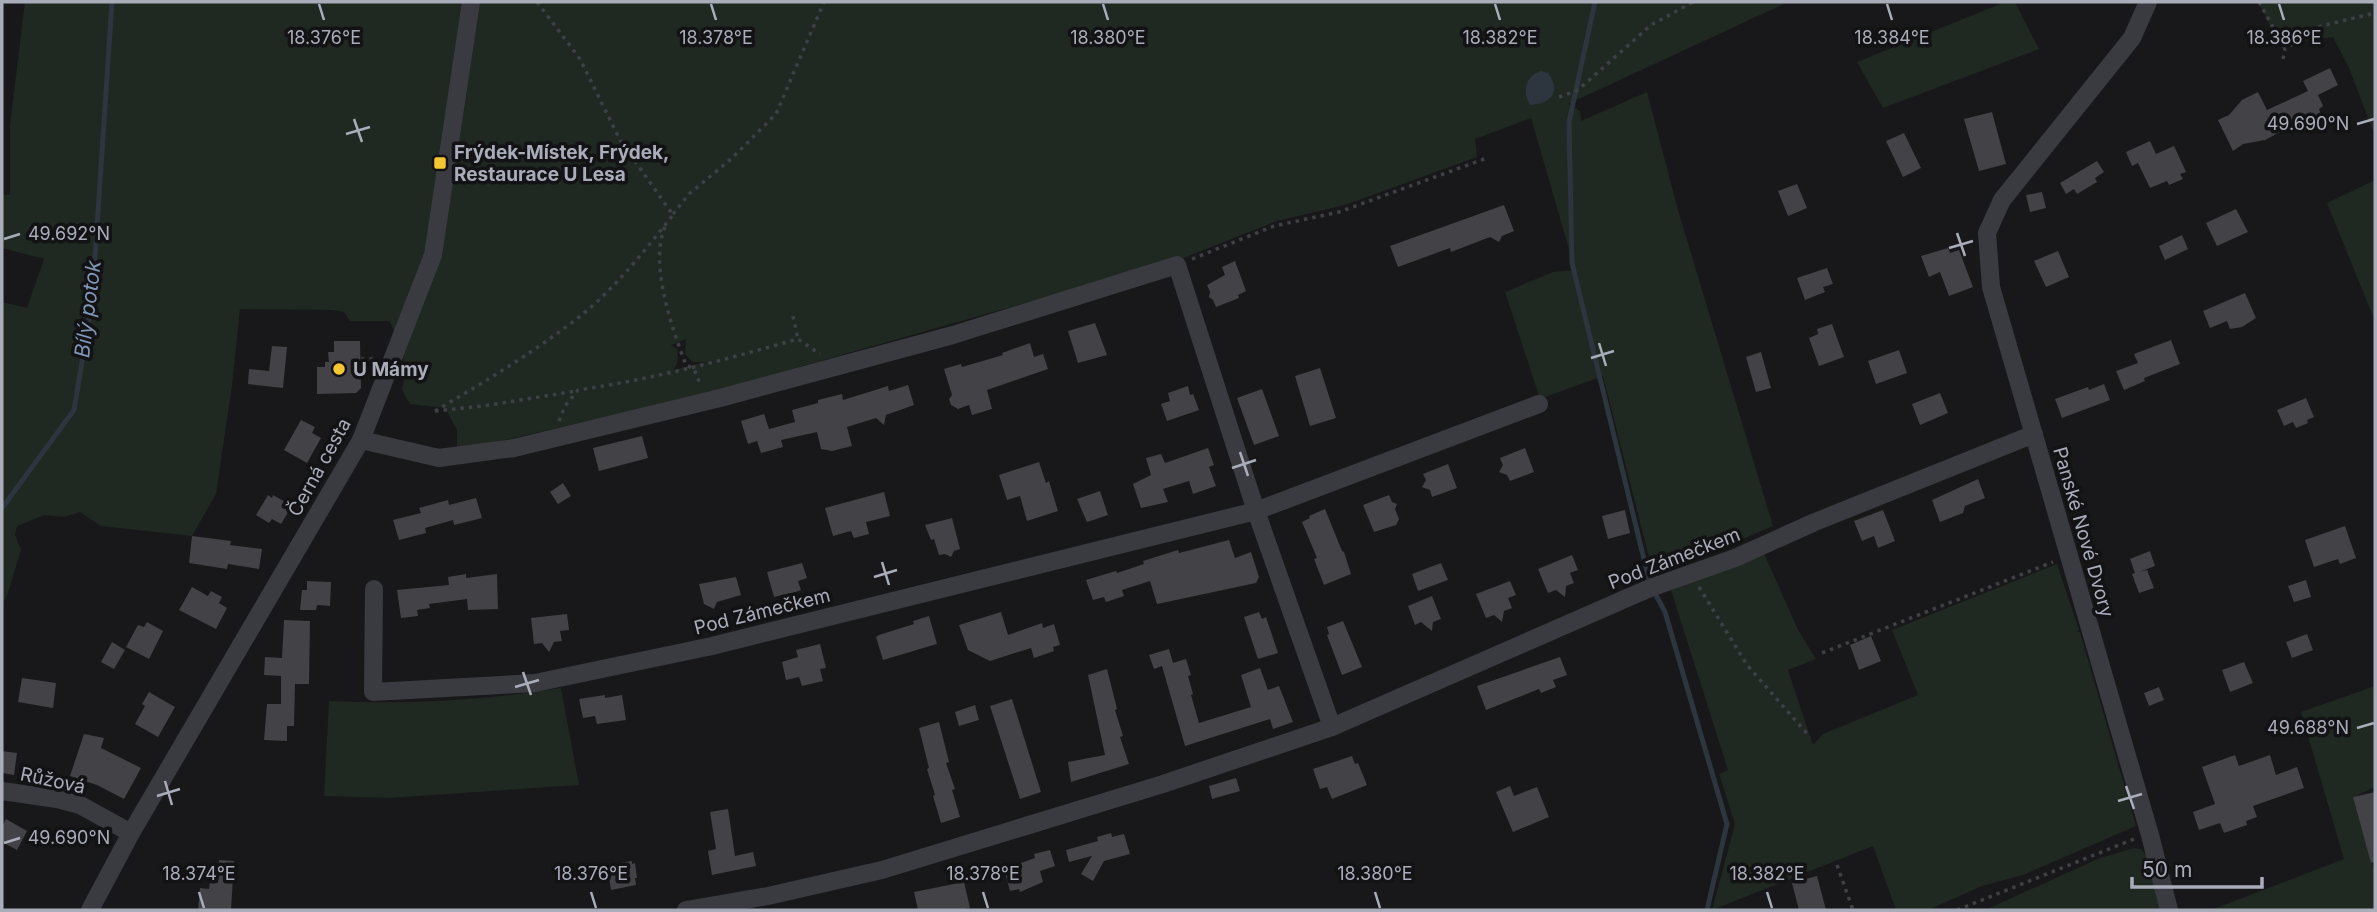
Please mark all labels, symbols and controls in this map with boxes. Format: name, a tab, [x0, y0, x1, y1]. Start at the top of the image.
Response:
text: 18.376°E	[287, 27, 361, 48]
text: 18.378°E	[679, 27, 753, 48]
text: 18.380°E	[1070, 27, 1146, 48]
text: 18.382°E	[1462, 27, 1538, 48]
text: 18.384°E	[1854, 27, 1930, 48]
text: 18.386°E	[2246, 27, 2322, 48]
text: 49.690°N	[2267, 113, 2349, 134]
place label: Frýdek-Místek, Frýdek, Restaurace U Lesa	[454, 141, 669, 186]
marker: Frýdek-Místek, Frýdek, Restaurace U Lesa	[432, 155, 448, 171]
text: 49.692°N	[28, 223, 110, 244]
water label: Bílý potok	[69, 258, 106, 359]
place label: U Mámy	[353, 358, 429, 381]
marker: U Mámy	[331, 361, 347, 377]
street label: Černá cesta	[283, 414, 356, 520]
street label: Panské Nové Dvory	[2048, 444, 2119, 620]
street label: Pod Zámečkem	[1605, 523, 1743, 594]
street label: Pod Zámečkem	[692, 583, 832, 639]
text: 49.688°N	[2267, 717, 2349, 738]
street label: Růžová	[18, 762, 88, 799]
text: 49.690°N	[28, 827, 110, 848]
scale bar	[2132, 846, 2262, 890]
text: 50 m	[2142, 857, 2192, 882]
text: 18.374°E	[162, 863, 236, 884]
text: 18.376°E	[554, 863, 628, 884]
text: 18.378°E	[946, 863, 1020, 884]
text: 18.380°E	[1337, 863, 1413, 884]
text: 18.382°E	[1729, 863, 1805, 884]

